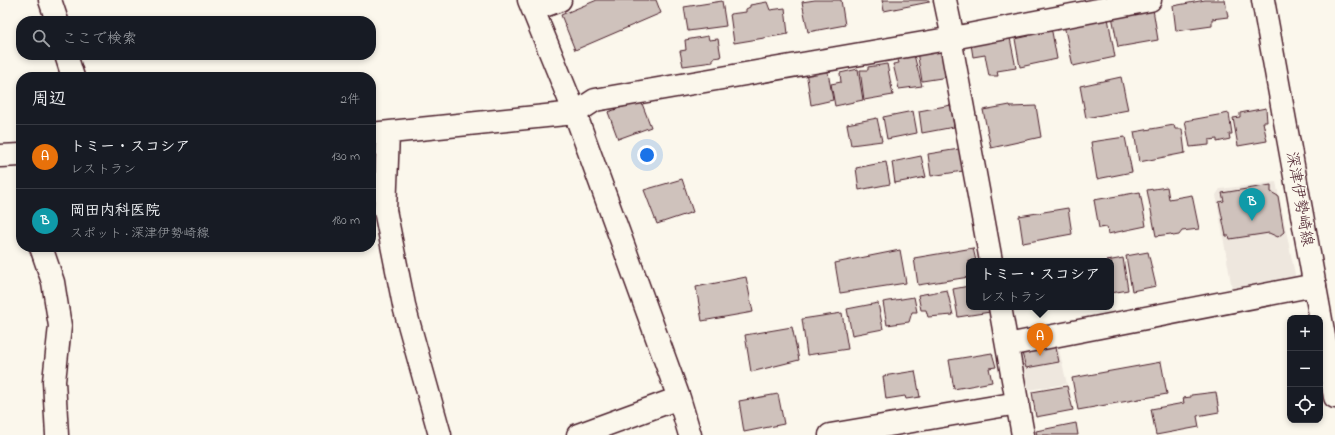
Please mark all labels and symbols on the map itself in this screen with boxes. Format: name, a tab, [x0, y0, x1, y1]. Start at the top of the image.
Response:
your location	[637, 145, 657, 165]
street label: 深津伊勢崎線	[1279, 150, 1319, 248]
pin: B	[1239, 188, 1265, 221]
pin: A	[1027, 323, 1053, 356]

